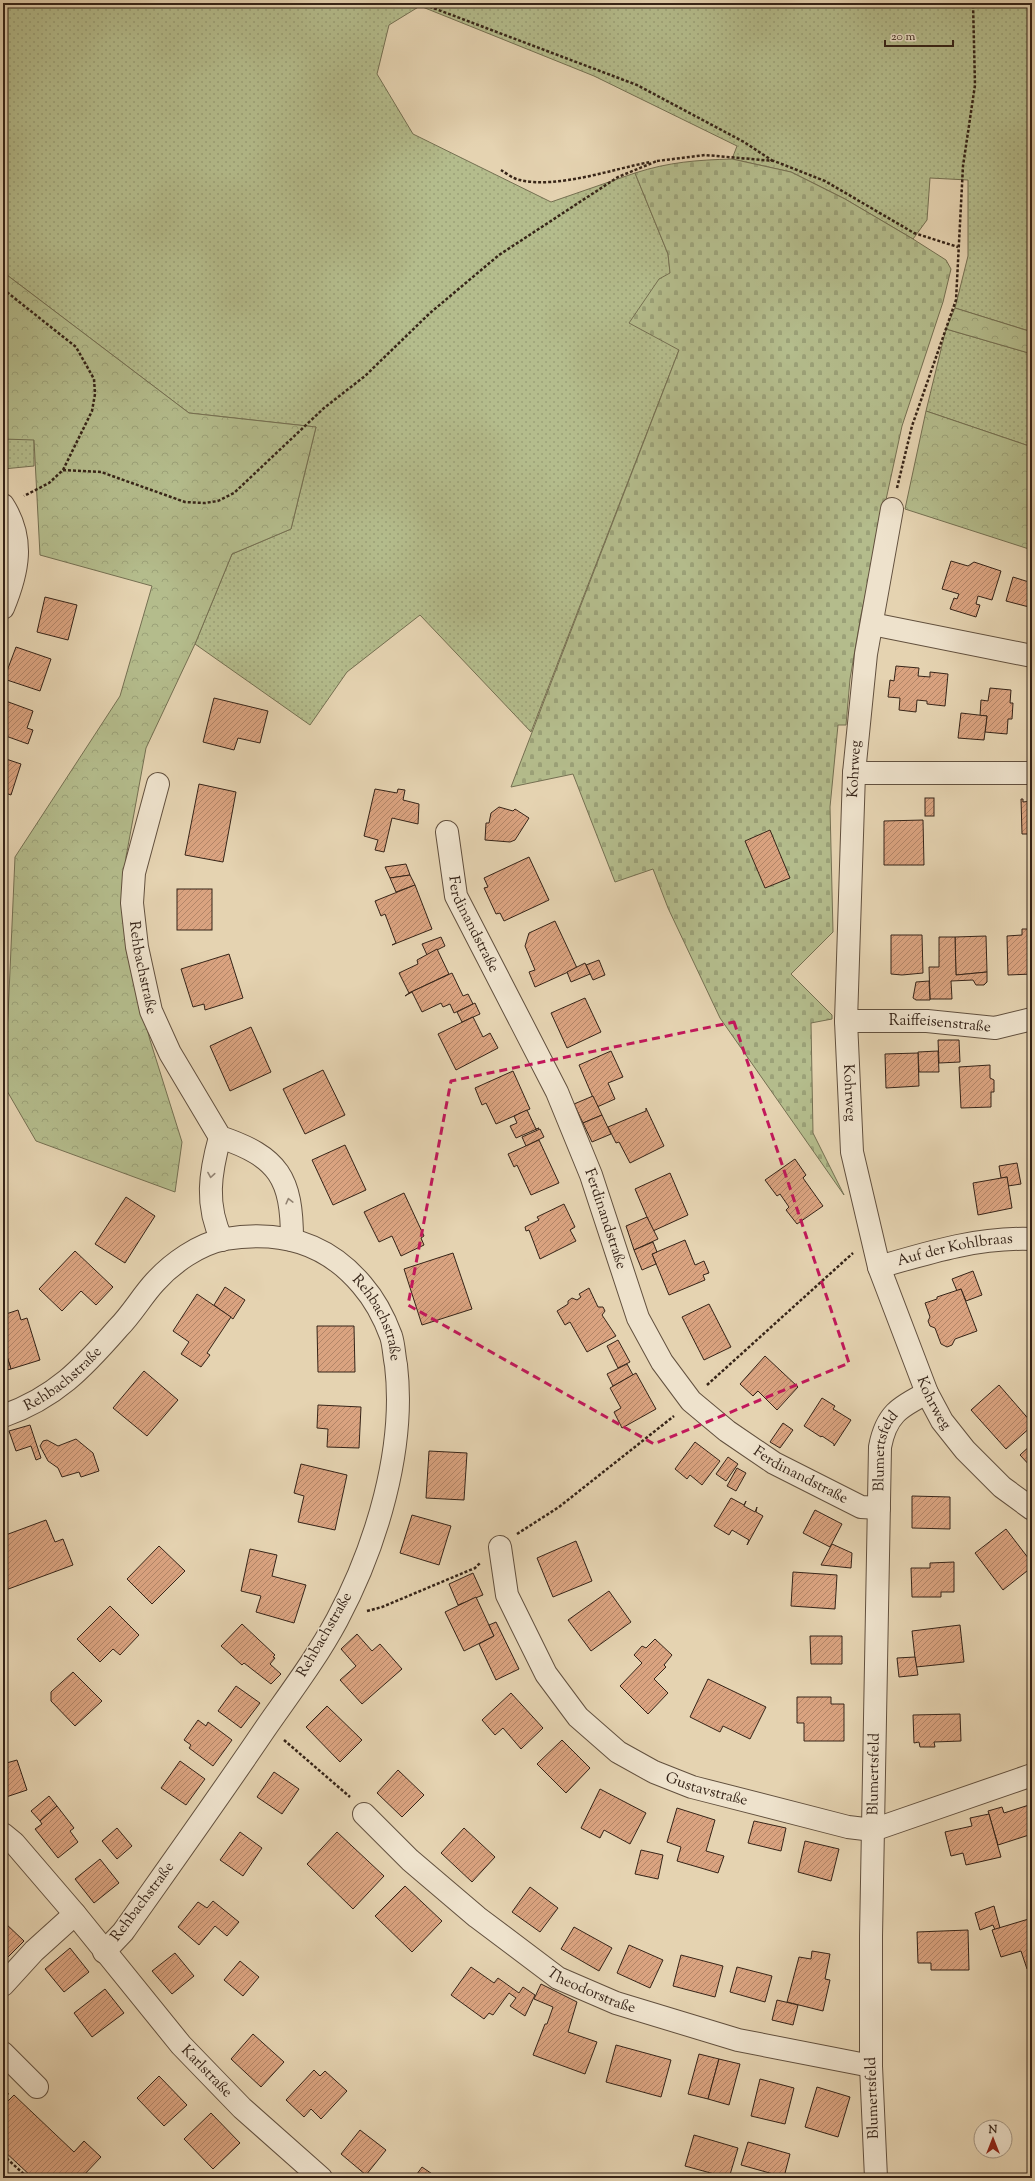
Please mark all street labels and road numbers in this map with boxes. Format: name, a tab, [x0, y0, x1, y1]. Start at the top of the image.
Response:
street label: Kohrweg	[843, 740, 867, 798]
street label: Ferdinandstraße	[443, 875, 504, 976]
street label: Rehbachstraße	[124, 920, 162, 1017]
street label: Raiffeisenstraße	[889, 1011, 992, 1038]
street label: Kohrweg	[837, 1064, 861, 1122]
street label: Ferdinandstraße	[579, 1165, 632, 1272]
street label: Auf der Kohlbraas	[894, 1228, 1013, 1272]
street label: Rehbachstraße	[347, 1270, 406, 1362]
street label: Rehbachstraße	[20, 1342, 107, 1417]
street label: Kohrweg	[911, 1373, 956, 1435]
street label: Blumertsfeld	[869, 1406, 904, 1492]
street label: Ferdinandstraße	[749, 1441, 852, 1509]
street label: Rehbachstraße	[292, 1589, 358, 1681]
street label: Blumertsfeld	[863, 1732, 885, 1816]
street label: Gustavstraße	[662, 1767, 750, 1811]
street label: Rehbachstraße	[106, 1858, 180, 1946]
street label: Theodorstraße	[542, 1962, 638, 2019]
street label: Karlstraße	[176, 2040, 237, 2102]
street label: Blumertsfeld	[861, 2056, 885, 2139]

